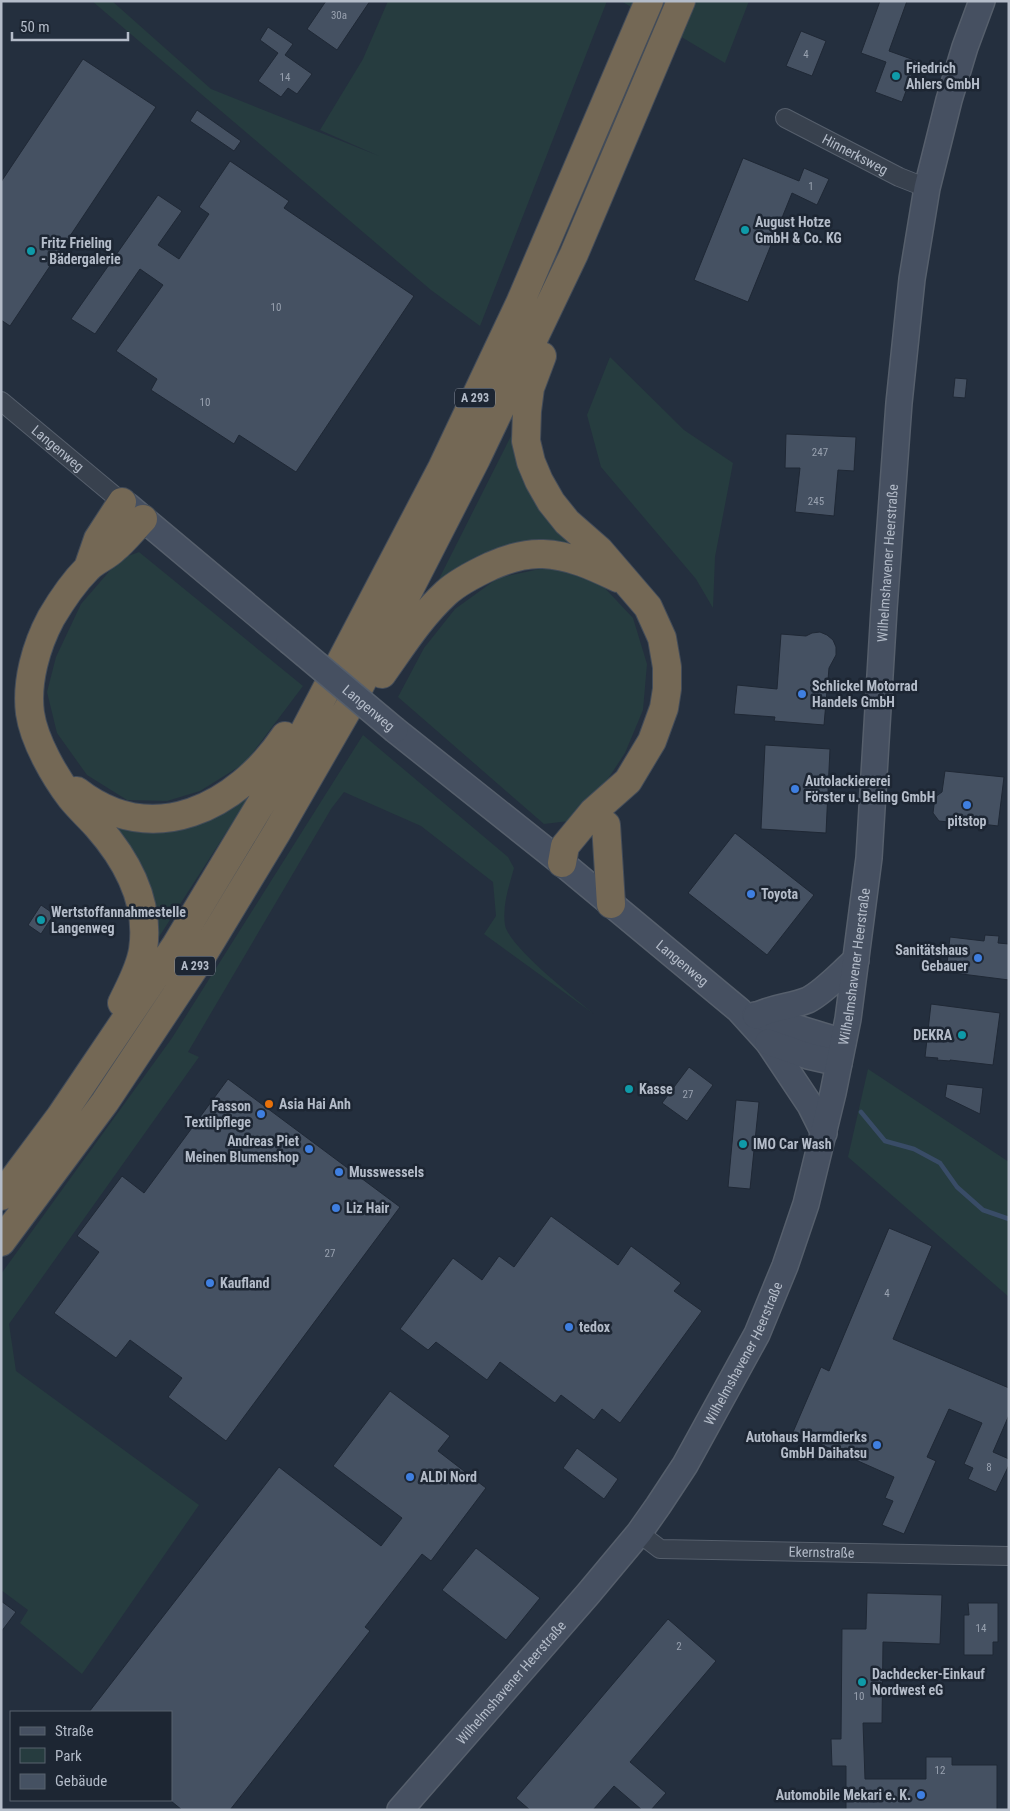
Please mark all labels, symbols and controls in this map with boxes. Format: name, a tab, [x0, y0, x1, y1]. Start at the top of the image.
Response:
house number: 30a	[331, 9, 347, 22]
scale bar	[12, 10, 129, 42]
text: 50 m	[20, 18, 50, 36]
house number: 4	[803, 48, 809, 61]
place label: Friedrich Ahlers GmbH	[906, 60, 980, 92]
marker: Friedrich Ahlers GmbH	[890, 70, 902, 82]
house number: 14	[280, 71, 291, 84]
street label: Hinnerksweg	[820, 131, 891, 178]
house number: 1	[808, 180, 814, 193]
place label: August Hotze GmbH & Co. KG	[755, 214, 842, 246]
marker: August Hotze GmbH & Co. KG	[739, 224, 751, 236]
place label: Fritz Frieling - Bädergalerie	[41, 235, 121, 267]
marker: Fritz Frieling - Bädergalerie	[25, 245, 37, 257]
house number: 10	[271, 301, 281, 314]
road number: A 293	[455, 388, 495, 408]
house number: 10	[200, 396, 210, 409]
street label: Langenweg	[29, 422, 87, 475]
house number: 247	[812, 446, 828, 459]
street label: Wilhelmshavener Heerstraße	[874, 483, 901, 643]
house number: 245	[808, 495, 824, 508]
place label: Schlickel Motorrad Handels GmbH	[812, 678, 918, 710]
street label: Langenweg	[339, 681, 398, 734]
marker: Schlickel Motorrad Handels GmbH	[796, 688, 808, 700]
place label: Autolackiererei Förster u. Beling GmbH	[805, 773, 935, 805]
marker: Autolackiererei Förster u. Beling GmbH	[789, 783, 801, 795]
marker: pitstop	[961, 799, 973, 811]
place label: pitstop	[947, 813, 987, 829]
place label: Toyota	[761, 886, 798, 902]
street label: Wilhelmshavener Heerstraße	[835, 887, 873, 1047]
marker: Toyota	[745, 888, 757, 900]
place label: Wertstoffannahmestelle Langenweg	[51, 904, 186, 936]
marker: Wertstoffannahmestelle Langenweg	[35, 914, 47, 926]
street label: Langenweg	[653, 937, 712, 989]
place label: Sanitätshaus Gebauer	[895, 942, 968, 974]
marker: Sanitätshaus Gebauer	[972, 952, 984, 964]
road number: A 293	[175, 956, 215, 976]
place label: DEKRA	[913, 1027, 953, 1043]
marker: DEKRA	[956, 1029, 968, 1041]
place label: Kasse	[639, 1081, 673, 1097]
marker: Kasse	[623, 1083, 635, 1095]
house number: 27	[683, 1088, 693, 1101]
place label: Asia Hai Anh	[279, 1096, 351, 1112]
place label: Fasson Textilpflege	[185, 1098, 251, 1130]
marker: Asia Hai Anh	[263, 1098, 275, 1110]
marker: Fasson Textilpflege	[255, 1108, 267, 1120]
place label: Andreas Piet Meinen Blumenshop	[185, 1133, 299, 1165]
place label: IMO Car Wash	[753, 1136, 832, 1152]
marker: IMO Car Wash	[737, 1138, 749, 1150]
marker: Andreas Piet Meinen Blumenshop	[303, 1143, 315, 1155]
place label: Musswessels	[349, 1164, 424, 1180]
marker: Musswessels	[333, 1166, 345, 1178]
place label: Liz Hair	[346, 1200, 390, 1216]
marker: Liz Hair	[330, 1202, 342, 1214]
house number: 27	[325, 1247, 335, 1260]
place label: Kaufland	[220, 1275, 269, 1291]
marker: Kaufland	[204, 1277, 216, 1289]
street label: Wilhelmshavener Heerstraße	[701, 1279, 786, 1428]
house number: 4	[884, 1287, 890, 1300]
place label: tedox	[579, 1319, 611, 1335]
marker: tedox	[563, 1321, 575, 1333]
place label: Autohaus Harmdierks GmbH Daihatsu	[746, 1429, 867, 1461]
marker: Autohaus Harmdierks GmbH Daihatsu	[871, 1439, 883, 1451]
house number: 8	[986, 1461, 992, 1474]
place label: ALDI Nord	[420, 1469, 477, 1485]
marker: ALDI Nord	[404, 1471, 416, 1483]
street label: Ekernstraße	[788, 1544, 855, 1561]
street label: Wilhelmshavener Heerstraße	[453, 1617, 569, 1748]
house number: 14	[976, 1622, 987, 1635]
house number: 2	[676, 1640, 682, 1653]
place label: Dachdecker-Einkauf Nordwest eG	[872, 1666, 985, 1698]
marker: Dachdecker-Einkauf Nordwest eG	[856, 1676, 868, 1688]
house number: 10	[854, 1690, 864, 1703]
legend	[10, 1711, 172, 1801]
text: Straße	[55, 1722, 94, 1740]
text: Park	[55, 1747, 82, 1765]
house number: 12	[935, 1764, 945, 1777]
text: Gebäude	[55, 1772, 107, 1790]
place label: Automobile Mekari e. K.	[776, 1787, 911, 1803]
marker: Automobile Mekari e. K.	[915, 1789, 927, 1801]

